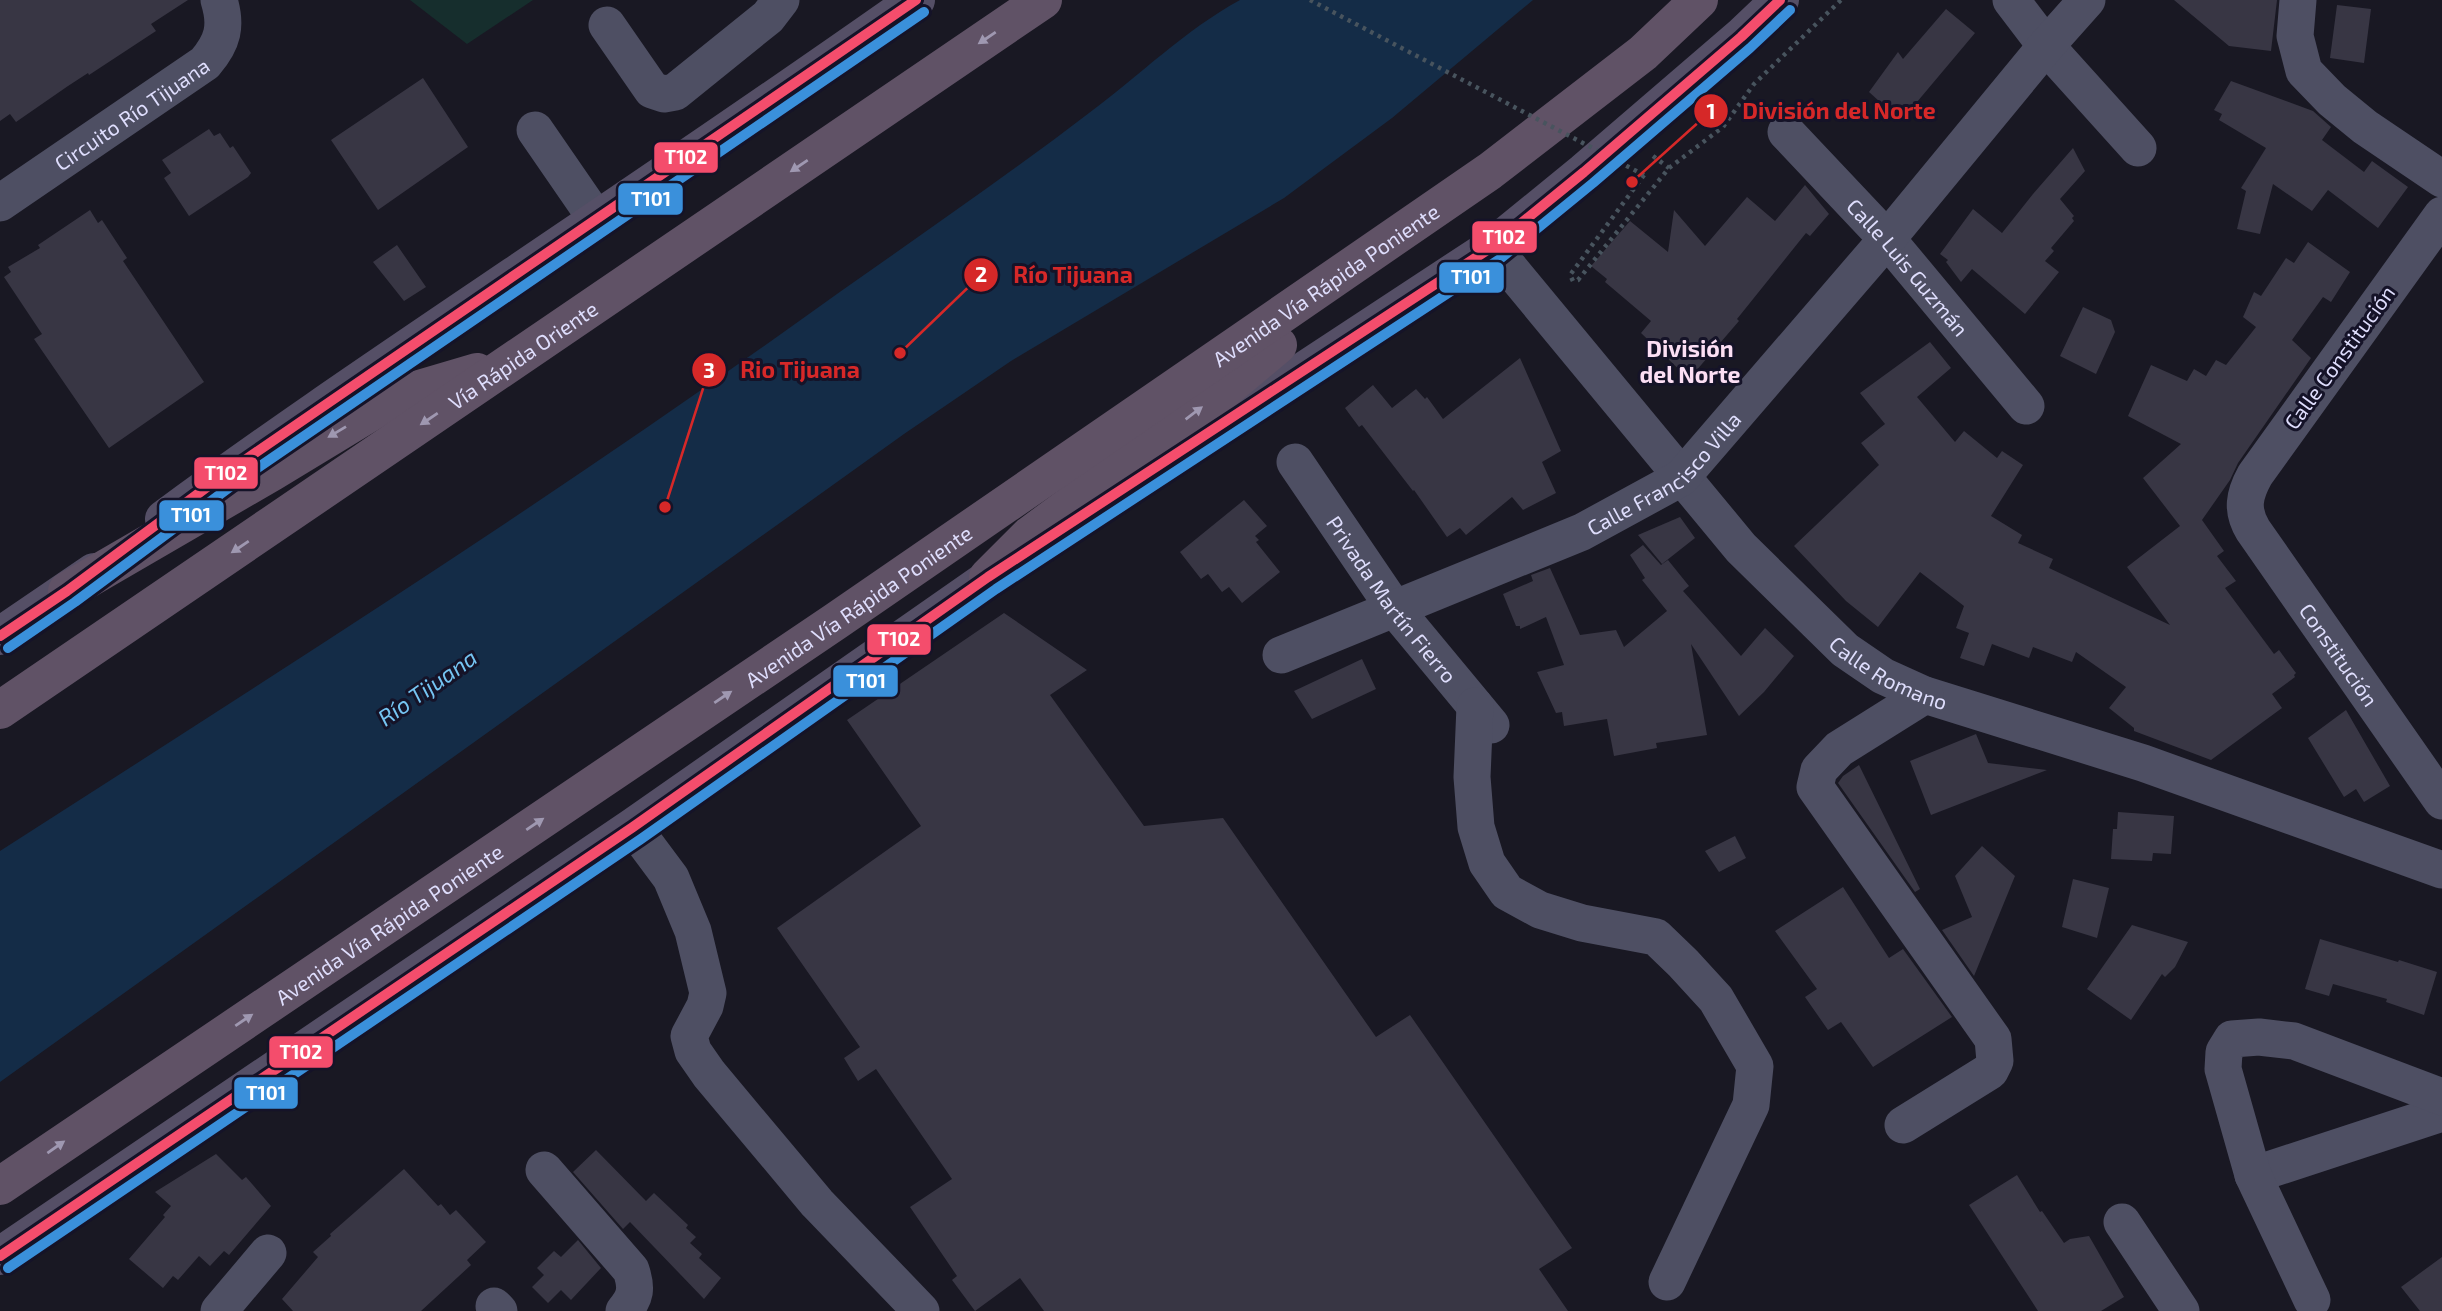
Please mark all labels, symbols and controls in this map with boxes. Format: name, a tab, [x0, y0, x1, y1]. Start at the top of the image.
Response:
one-way arrow	[977, 32, 997, 45]
street label: Circuito Río Tijuana	[49, 52, 213, 175]
callout: División del Norte	[1693, 89, 1950, 133]
text: División del Norte	[1742, 96, 1936, 124]
text: 1	[1706, 98, 1716, 123]
line badge: T102	[653, 141, 719, 174]
text: T102	[665, 145, 707, 168]
one-way arrow	[789, 160, 809, 173]
line badge: T101	[617, 182, 684, 216]
text: T101	[631, 187, 671, 210]
street label: Calle Luis Guzmán	[1842, 193, 1974, 340]
street label: Avenida Vía Rápida Poniente	[1207, 198, 1443, 371]
line badge: T102	[1471, 220, 1538, 254]
text: T102	[1483, 225, 1525, 248]
callout: Río Tijuana	[964, 253, 1147, 297]
text: Río Tijuana	[1013, 260, 1133, 288]
text: 2	[975, 261, 987, 286]
line badge: T101	[1438, 261, 1505, 294]
text: T101	[1451, 265, 1491, 288]
street label: Calle Constitución	[2278, 280, 2400, 434]
street label: Vía Rápida Oriente	[443, 295, 602, 414]
district label: División del Norte	[1639, 334, 1741, 388]
callout: Rio Tijuana	[691, 348, 874, 392]
text: Rio Tijuana	[740, 355, 860, 383]
text: 3	[703, 357, 715, 382]
one-way arrow	[1185, 406, 1203, 420]
street label: Calle Francisco Villa	[1582, 406, 1745, 540]
one-way arrow	[419, 412, 438, 425]
one-way arrow	[328, 426, 347, 438]
line badge: T102	[193, 456, 259, 490]
text: T102	[205, 461, 247, 484]
line badge: T101	[158, 499, 225, 532]
text: T101	[171, 503, 211, 526]
street label: Privada Martín Fierro	[1322, 511, 1463, 687]
street label: Avenida Vía Rápida Poniente	[740, 519, 976, 692]
one-way arrow	[231, 540, 250, 553]
street label: Constitución	[2295, 598, 2384, 710]
line badge: T102	[866, 623, 932, 656]
text: T102	[878, 627, 920, 650]
street label: Calle Romano	[1825, 630, 1951, 714]
water label: Río Tijuana	[372, 643, 482, 731]
line badge: T101	[832, 664, 899, 698]
text: T101	[846, 669, 886, 692]
one-way arrow	[714, 691, 733, 704]
one-way arrow	[526, 817, 544, 831]
street label: Avenida Vía Rápida Poniente	[270, 838, 507, 1009]
one-way arrow	[235, 1014, 254, 1027]
line badge: T102	[268, 1035, 334, 1069]
text: T102	[280, 1040, 322, 1063]
line badge: T101	[233, 1076, 299, 1110]
text: T101	[246, 1081, 286, 1104]
one-way arrow	[47, 1140, 65, 1154]

